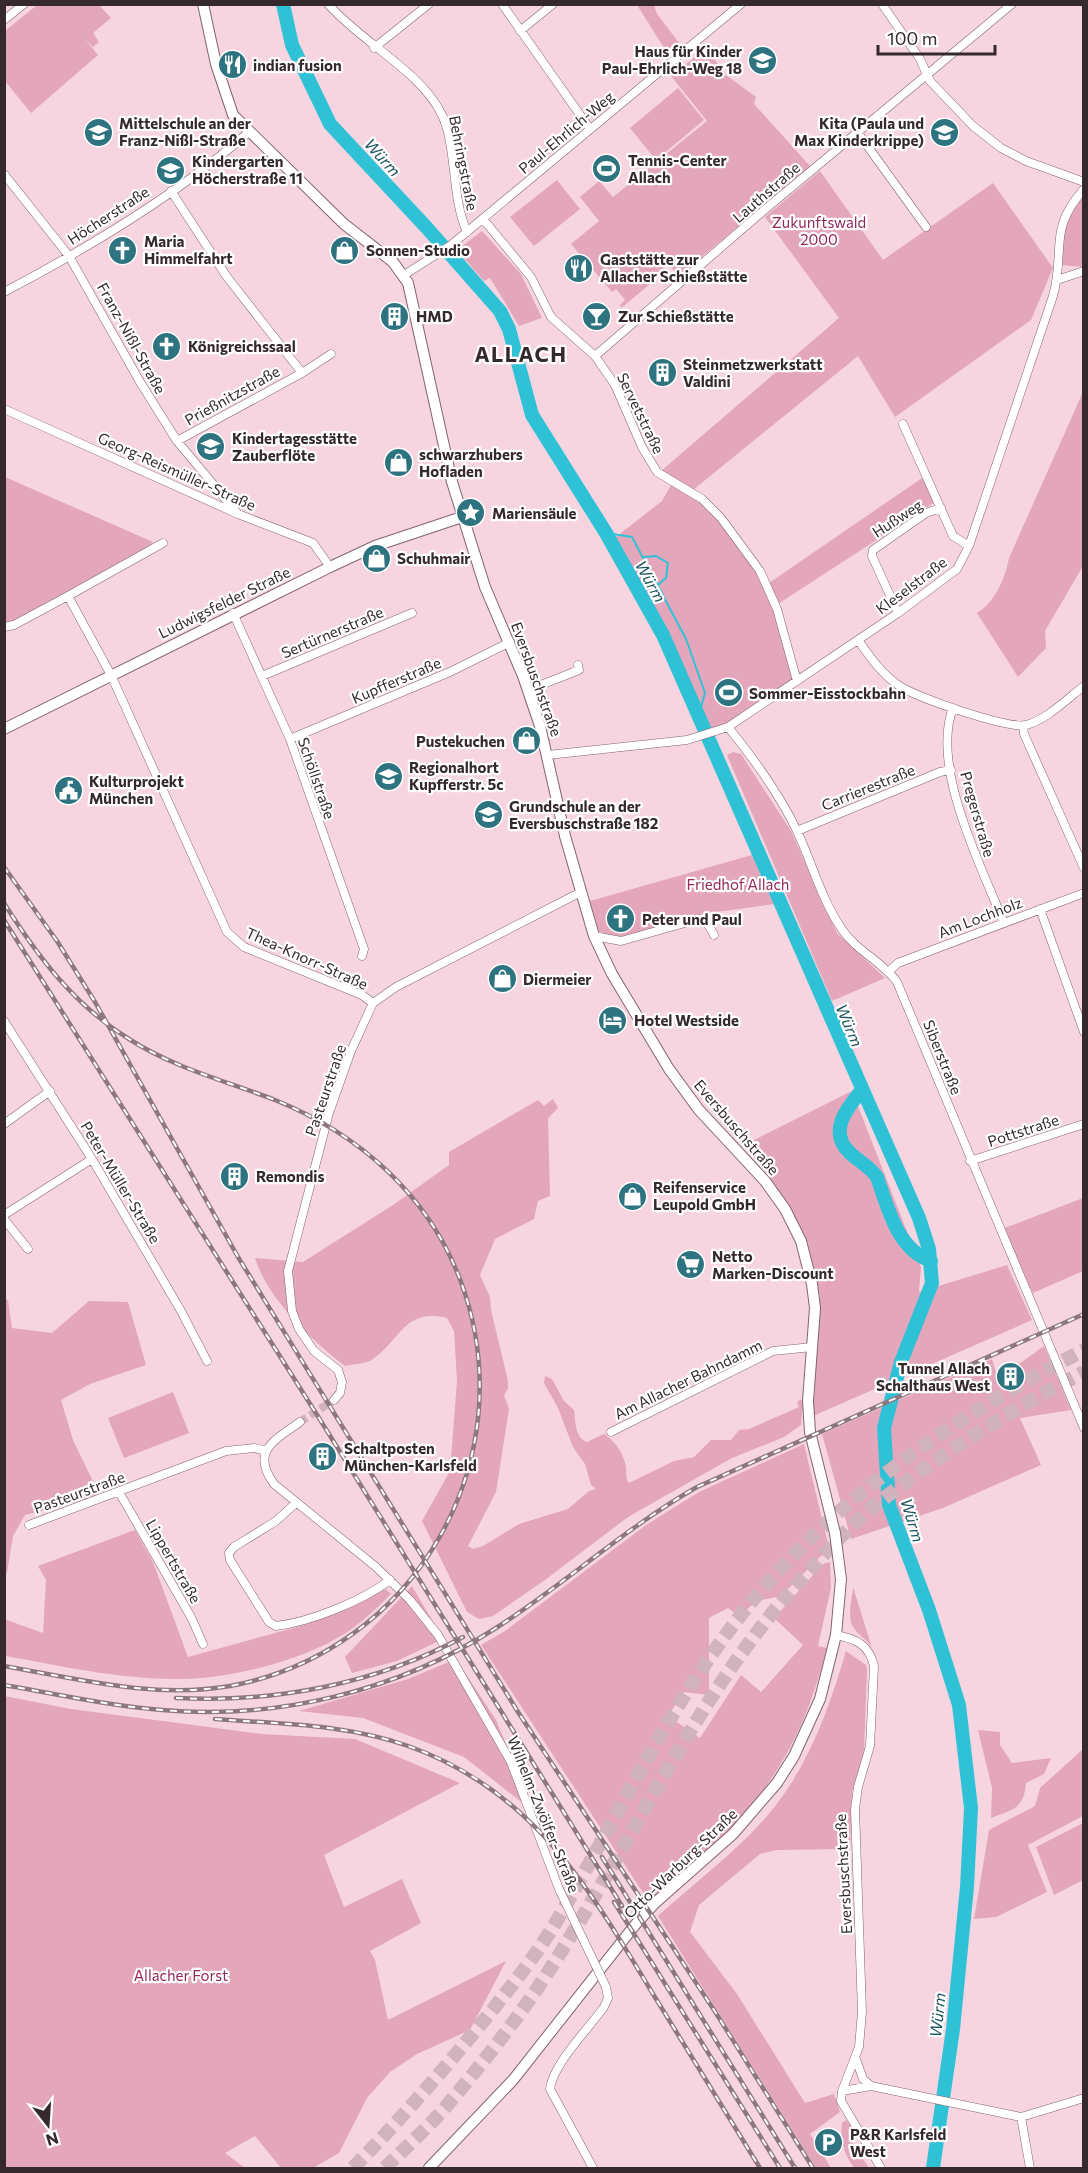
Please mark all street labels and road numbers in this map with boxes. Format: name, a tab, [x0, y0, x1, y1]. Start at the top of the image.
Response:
street label: Paul-Ehrlich-Weg	[515, 87, 617, 177]
street label: Behringstraße	[446, 114, 482, 212]
street label: Lauthstraße	[729, 158, 803, 226]
street label: Höcherstraße	[64, 182, 152, 248]
street label: Franz-Nißl-Straße	[94, 279, 170, 397]
street label: Prießnitzstraße	[181, 361, 283, 429]
street label: Servetstraße	[614, 370, 668, 456]
street label: Georg-Reismüller-Straße	[95, 428, 259, 514]
street label: Hußweg	[868, 495, 926, 541]
street label: Kleselstraße	[872, 552, 950, 617]
street label: Ludwigsfelder Straße	[155, 562, 293, 642]
street label: Sertürnerstraße	[278, 602, 386, 662]
street label: Eversbuschstraße	[508, 619, 566, 739]
street label: Kupfferstraße	[349, 653, 444, 707]
street label: Schöllstraße	[295, 735, 339, 821]
street label: Carrierestraße	[819, 760, 917, 814]
street label: Pregerstraße	[957, 769, 999, 859]
street label: Am Lochholz	[935, 893, 1025, 941]
street label: Thea-Knorr-Straße	[243, 923, 371, 993]
street label: Siberstraße	[920, 1017, 966, 1097]
street label: Pasteurstraße	[301, 1042, 349, 1138]
street label: Eversbuschstraße	[691, 1076, 783, 1178]
street label: Pottstraße	[985, 1110, 1061, 1150]
street label: Peter-Müller-Straße	[77, 1118, 165, 1246]
street label: Am Allacher Bahndamm	[611, 1335, 765, 1423]
street label: Pasteurstraße	[31, 1467, 127, 1517]
street label: Lippertstraße	[143, 1516, 205, 1606]
street label: Wilhelm-Zwölfer-Straße	[504, 1733, 584, 1895]
street label: Otto-Warburg-Straße	[620, 1804, 740, 1922]
street label: Eversbuschstraße	[831, 1813, 855, 1935]

